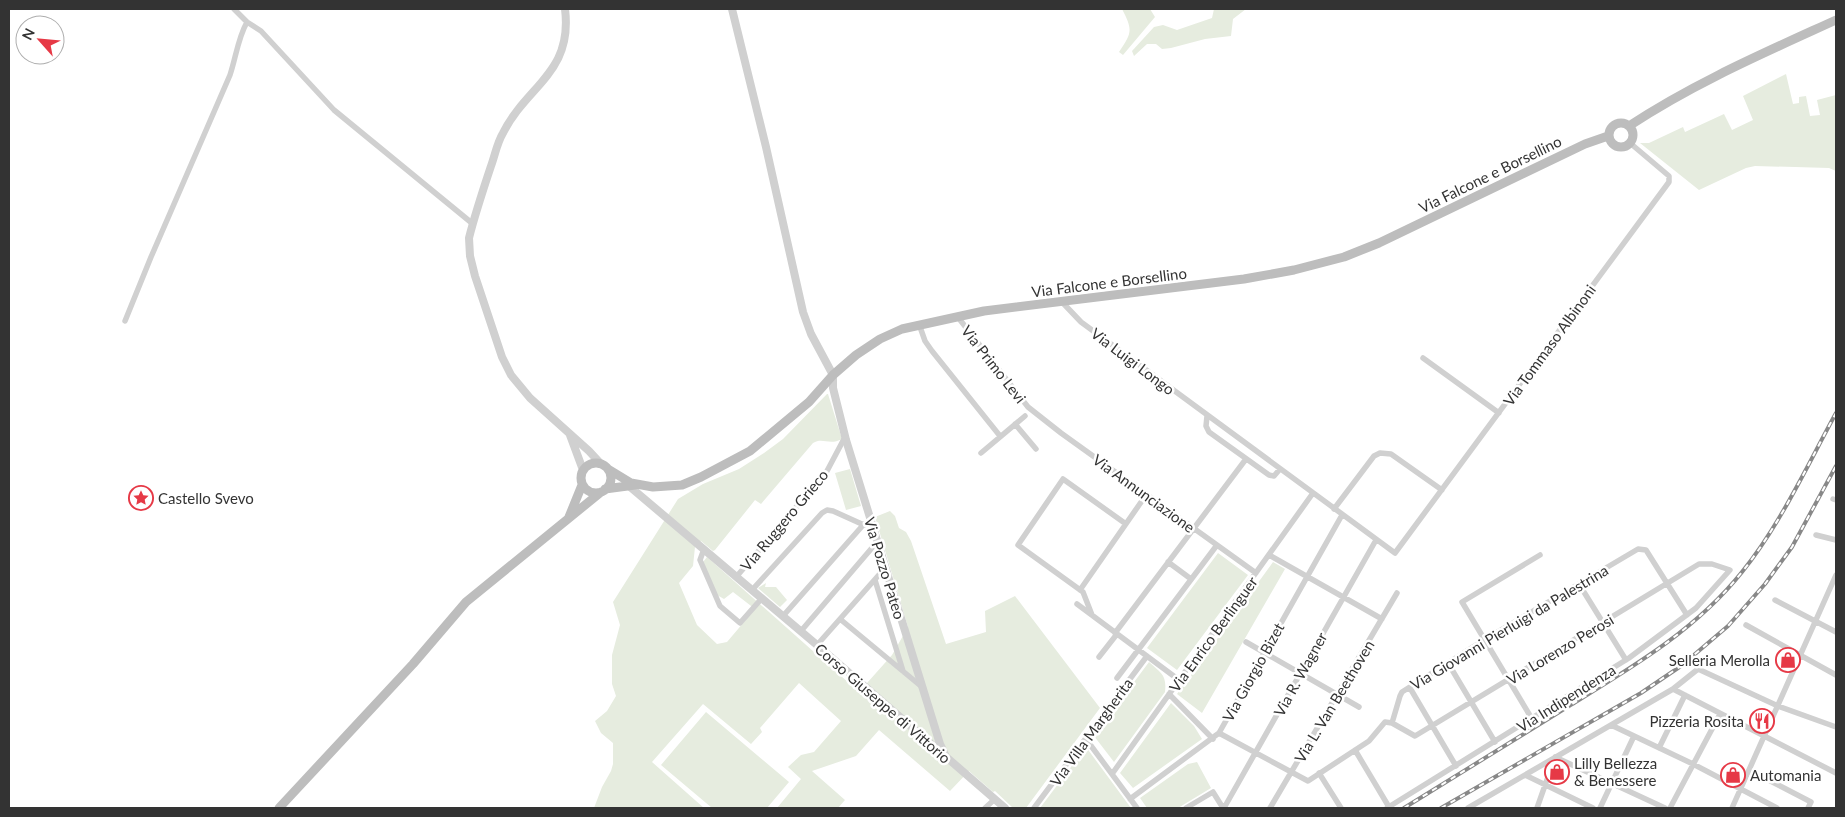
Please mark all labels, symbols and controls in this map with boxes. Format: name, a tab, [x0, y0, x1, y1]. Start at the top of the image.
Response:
north arrow	[15, 15, 65, 65]
text: N	[18, 25, 38, 43]
street label: Via Falcone e Borsellino	[1416, 132, 1564, 216]
street label: Via Falcone e Borsellino	[1030, 264, 1188, 300]
street label: Via Tommaso Albinoni	[1499, 281, 1599, 409]
street label: Via Primo Levi	[958, 321, 1030, 407]
street label: Via Luigi Longo	[1088, 324, 1178, 398]
street label: Via Annunciazione	[1090, 450, 1199, 536]
street label: Via Ruggero Grieco	[736, 466, 832, 574]
place icon: Castello Svevo	[128, 485, 154, 511]
place label: Castello Svevo	[158, 489, 254, 507]
street label: Via Pozzo Pateo	[861, 515, 909, 621]
street label: Via Giovanni Pierluigi da Palestrina	[1407, 561, 1611, 693]
street label: Via Enrico Berlinguer	[1165, 572, 1261, 695]
street label: Via Lorenzo Perosi	[1503, 610, 1617, 688]
street label: Via Giorgio Bizet	[1218, 619, 1288, 725]
street label: Via R. Wagner	[1270, 628, 1331, 719]
street label: Via L. Van Beethoven	[1290, 637, 1378, 765]
street label: Corso Giuseppe di Vittorio	[812, 639, 954, 767]
shop icon: Selleria Merolla	[1775, 647, 1801, 673]
place label: Selleria Merolla	[1669, 651, 1770, 669]
street label: Via Indipendenza	[1513, 660, 1619, 736]
street label: Via Villa Margherita	[1046, 674, 1136, 790]
restaurant icon: Pizzeria Rosita	[1749, 708, 1775, 734]
place label: Pizzeria Rosita	[1649, 712, 1744, 730]
place label: Lilly Bellezza & Benessere	[1574, 754, 1657, 789]
shop icon: Lilly Bellezza & Benessere	[1544, 759, 1570, 785]
shop icon: Automania	[1720, 762, 1746, 788]
place label: Automania	[1750, 766, 1821, 784]

